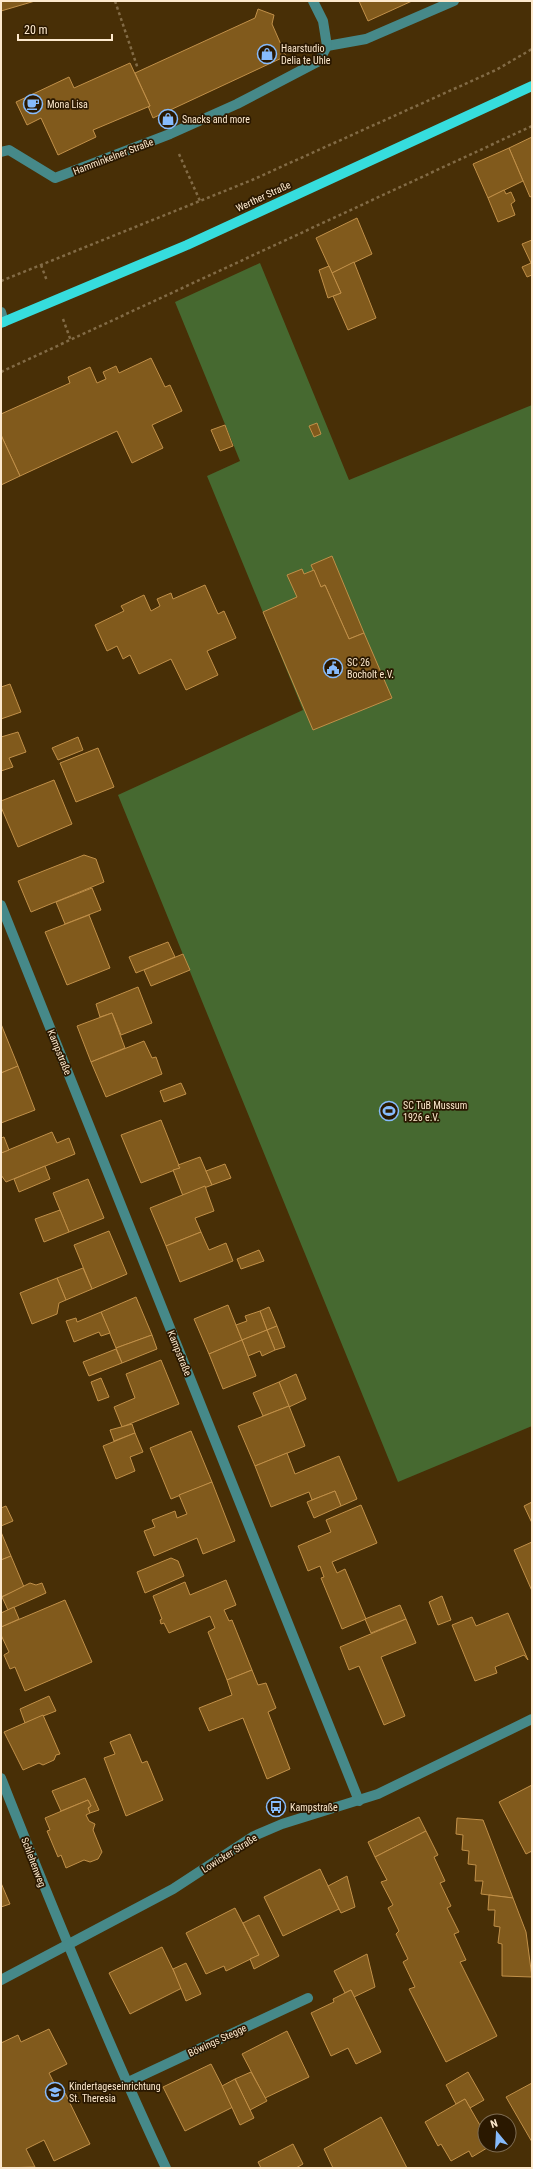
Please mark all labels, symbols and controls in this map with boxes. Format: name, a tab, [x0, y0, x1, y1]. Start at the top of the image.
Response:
scale bar	[18, 16, 112, 42]
text: 20 m	[24, 23, 48, 37]
shop icon: Haarstudio Delia te Uhle	[256, 43, 278, 65]
place label: Haarstudio Delia te Uhle	[281, 43, 331, 66]
cafe icon: Mona Lisa	[22, 93, 44, 115]
place label: Mona Lisa	[47, 99, 88, 110]
shop icon: Snacks and more	[157, 108, 179, 130]
place label: Snacks and more	[182, 114, 250, 125]
street label: Hamminkelner Straße	[71, 136, 155, 177]
street label: Werther Straße	[234, 179, 293, 214]
public building icon: SC 26 Bocholt e.V.	[322, 657, 344, 679]
place label: SC 26 Bocholt e.V.	[347, 657, 394, 680]
street label: Kampstraße	[45, 1028, 74, 1077]
sports icon: SC TuB Mussum 1926 e.V.	[378, 1100, 400, 1122]
place label: SC TuB Mussum 1926 e.V.	[403, 1100, 467, 1123]
street label: Kampstraße	[165, 1329, 194, 1378]
bus stop icon: Kampstraße	[265, 1796, 287, 1818]
place label: Kampstraße	[290, 1802, 338, 1813]
street label: Lowicker Straße	[199, 1832, 259, 1875]
street label: Schlehenweg	[19, 1836, 48, 1889]
street label: Böwings Stegge	[186, 2022, 248, 2059]
school or university icon: Kindertageseinrichtung St. Theresia	[44, 2081, 66, 2103]
place label: Kindertageseinrichtung St. Theresia	[69, 2081, 161, 2104]
north arrow	[477, 2113, 517, 2153]
text: N	[489, 2117, 500, 2131]

